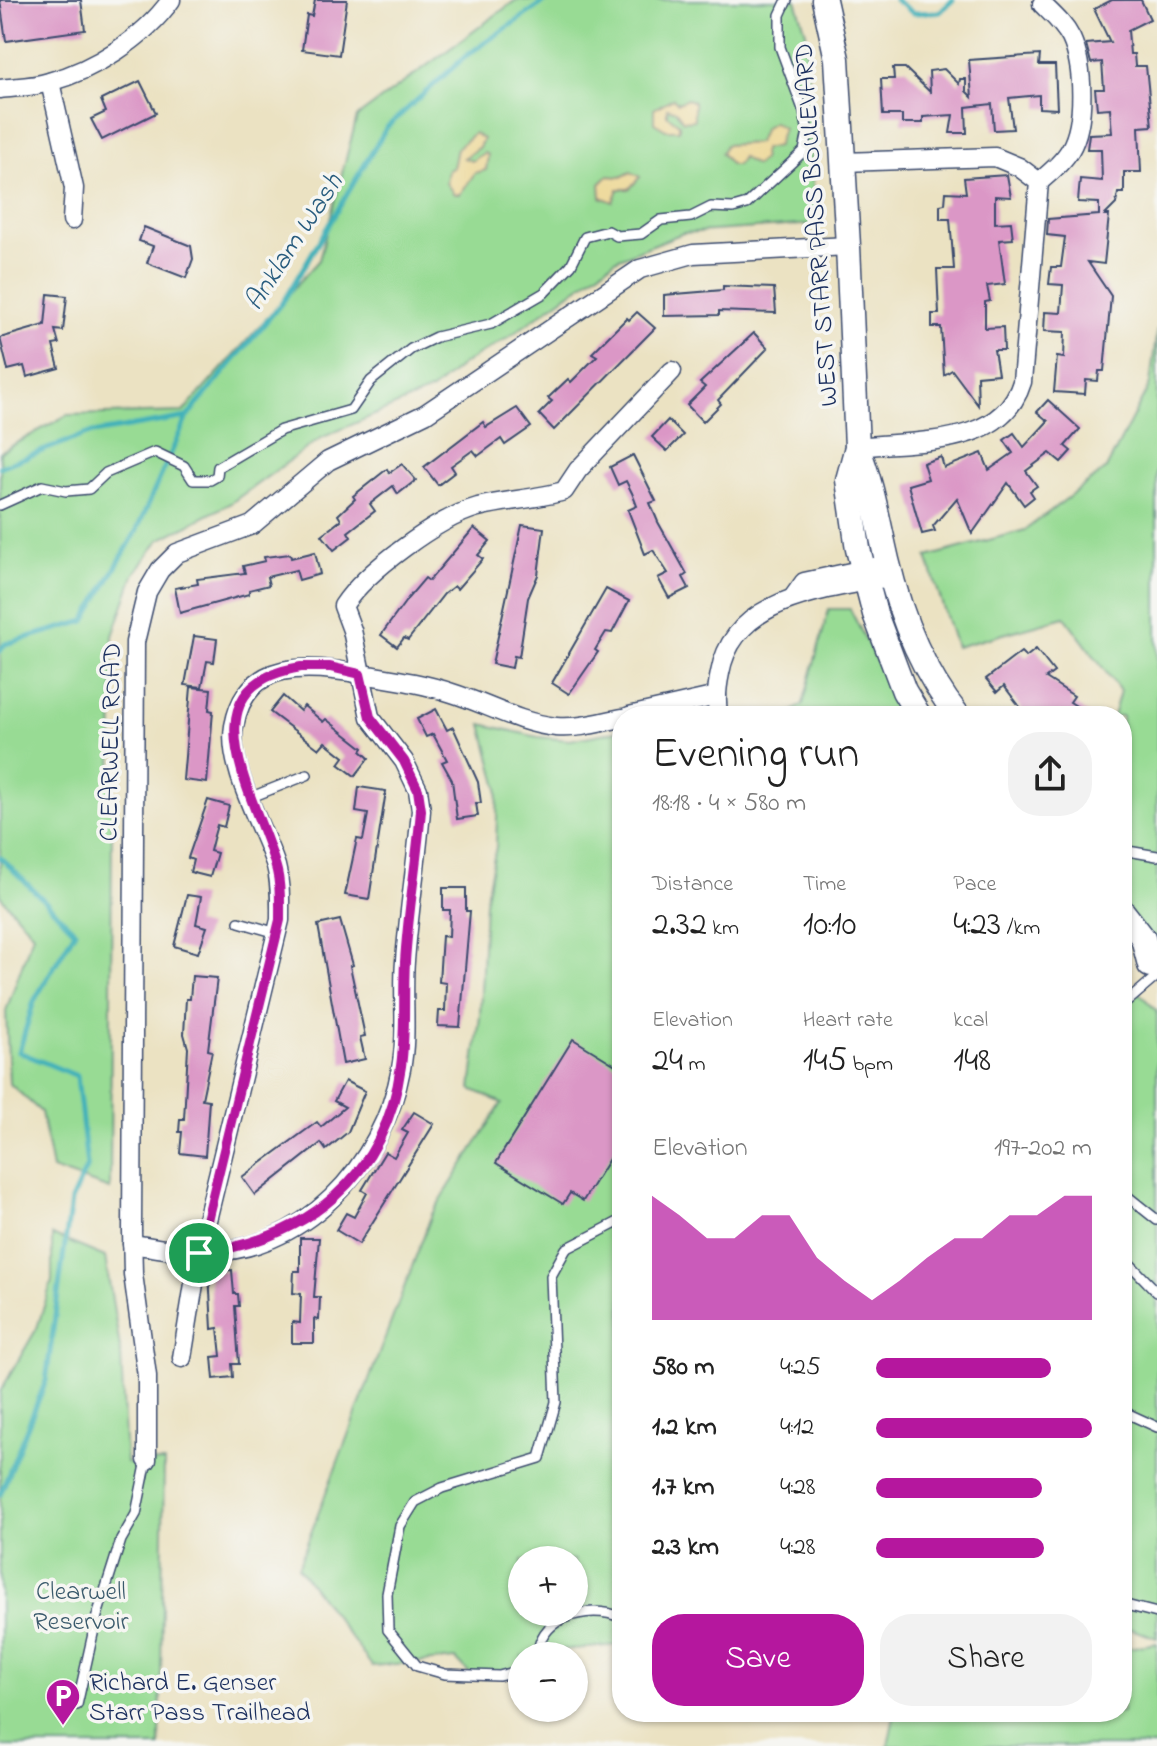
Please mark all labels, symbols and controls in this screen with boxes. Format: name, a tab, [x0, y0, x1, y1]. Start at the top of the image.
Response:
street label: WEST STARR PASS BOULEVARD	[786, 42, 850, 408]
water label: Anklam Wash	[235, 166, 355, 320]
street label: CLEARWELL ROAD	[91, 642, 133, 842]
text: Evening run	[652, 723, 859, 787]
button: share	[1008, 732, 1092, 816]
text: 18:18 · 4 × 580 m	[652, 785, 806, 823]
text: Distance	[652, 869, 733, 901]
text: Time	[803, 869, 846, 901]
text: Pace	[953, 869, 996, 901]
text: 2.32	[652, 901, 707, 951]
text: 10:10	[803, 901, 857, 951]
text: 4:23	[953, 901, 1001, 951]
text: km	[707, 913, 739, 945]
text: /km	[1001, 913, 1040, 945]
text: Elevation	[652, 1005, 733, 1037]
text: Heart rate	[803, 1005, 893, 1037]
text: kcal	[953, 1005, 988, 1037]
text: 24	[652, 1037, 683, 1087]
text: 145	[803, 1037, 847, 1087]
text: 148	[953, 1037, 991, 1087]
text: m	[683, 1049, 705, 1081]
text: bpm	[847, 1049, 893, 1081]
text: Elevation	[652, 1130, 748, 1168]
text: 197–202 m	[994, 1130, 1092, 1168]
pin	[165, 1219, 233, 1287]
icon: arrive	[177, 1231, 221, 1275]
text: 580 m	[652, 1349, 715, 1387]
text: 4:25	[780, 1349, 821, 1387]
text: 1.2 km	[652, 1409, 717, 1447]
text: 4:12	[780, 1409, 814, 1447]
text: 1.7 km	[652, 1469, 714, 1507]
text: 4:28	[780, 1469, 816, 1507]
text: 2.3 km	[652, 1529, 719, 1567]
text: 4:28	[780, 1529, 816, 1567]
map controls	[508, 1546, 588, 1722]
button: +	[508, 1546, 588, 1626]
park label: Clearwell Reservoir	[33, 1574, 130, 1642]
button: Save	[652, 1614, 864, 1706]
button: Share	[880, 1614, 1092, 1706]
button: −	[508, 1642, 588, 1722]
place label: Richard E. Genser Starr Pass Trailhead	[89, 1665, 311, 1733]
parking icon: Richard E. Genser Starr Pass Trailhead	[44, 1677, 82, 1727]

